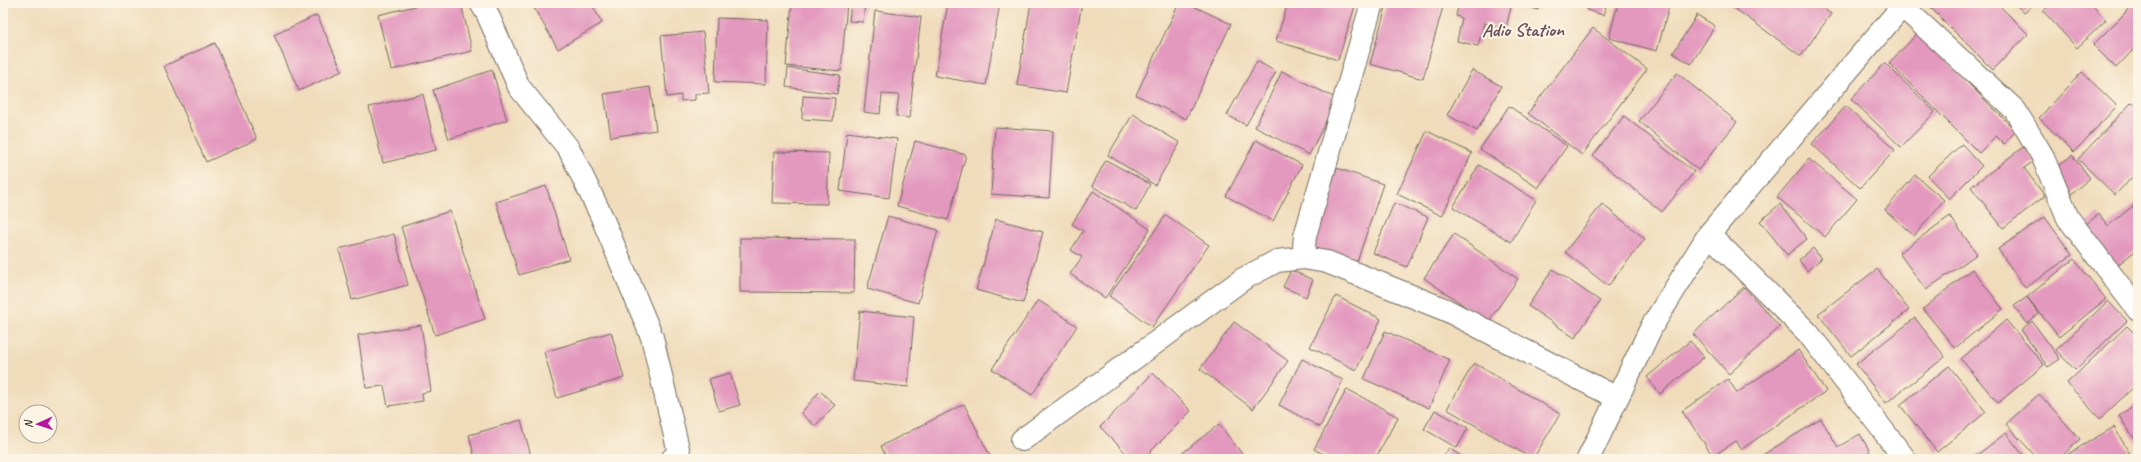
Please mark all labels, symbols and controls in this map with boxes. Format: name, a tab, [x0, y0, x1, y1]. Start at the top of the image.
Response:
district label: Adio Station	[1482, 18, 1565, 42]
north arrow	[18, 404, 58, 444]
text: N	[21, 419, 35, 428]

